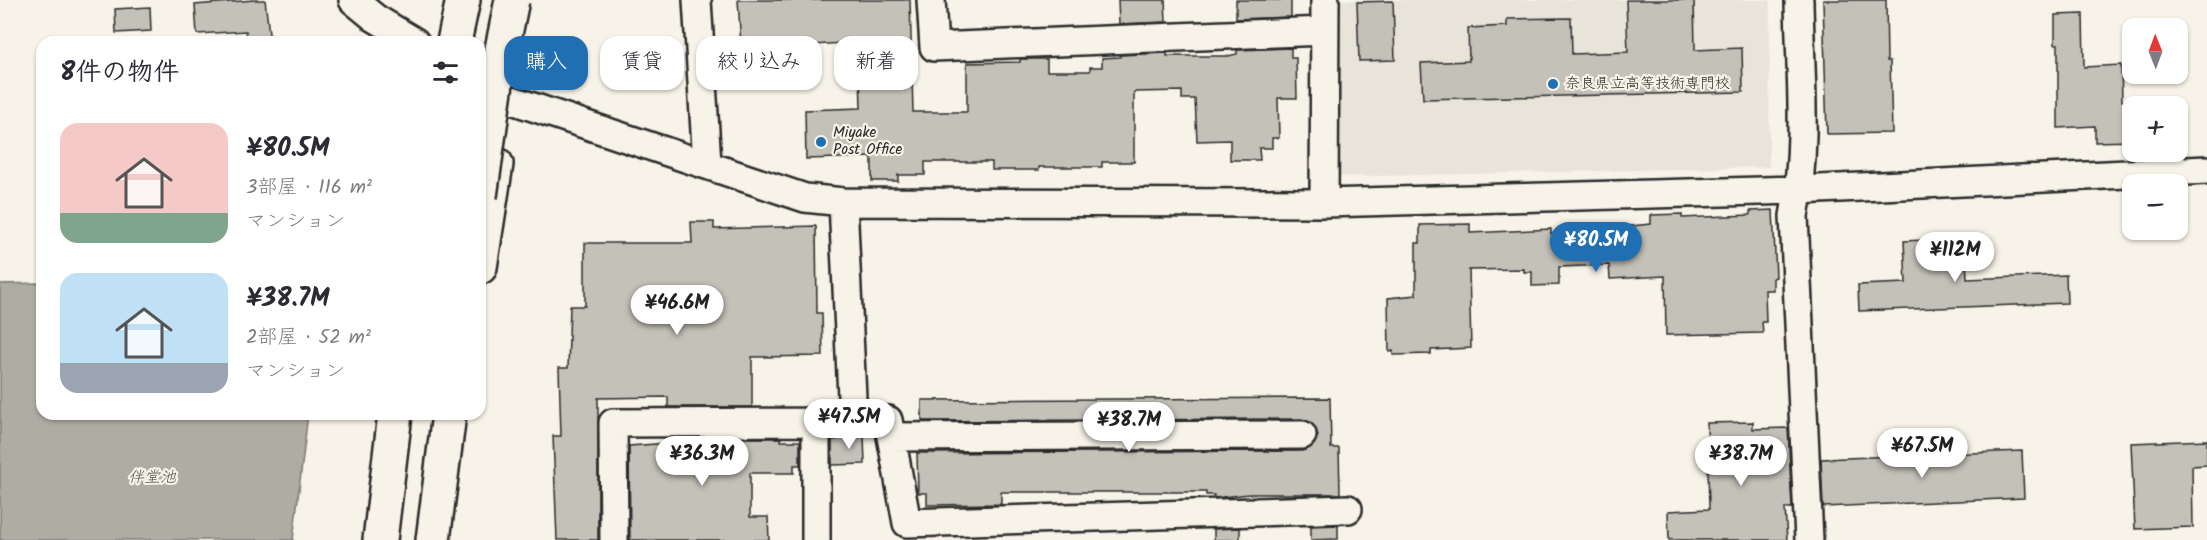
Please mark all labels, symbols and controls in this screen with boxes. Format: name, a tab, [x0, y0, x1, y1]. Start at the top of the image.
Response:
north arrow	[2122, 18, 2188, 84]
map controls	[2122, 18, 2188, 240]
chip: 購入	[504, 36, 588, 90]
chip: 賃貸	[600, 36, 684, 90]
chip: 絞り込み	[696, 36, 822, 90]
chip: 新着	[834, 36, 918, 90]
text: 8件の物件	[60, 52, 179, 94]
icon: filters	[429, 56, 462, 89]
place label: 奈良県立高等技術専門校	[1565, 72, 1730, 96]
marker: 奈良県立高等技術専門校	[1546, 77, 1560, 91]
button: +	[2122, 96, 2188, 162]
place label: Miyake Post Office	[833, 121, 903, 162]
text: ¥80.5M	[246, 128, 330, 170]
marker: Miyake Post Office	[814, 135, 828, 149]
icon: home	[108, 147, 180, 219]
text: 3部屋 · 116 m²	[246, 172, 372, 204]
button: −	[2122, 174, 2188, 240]
text: マンション	[246, 206, 345, 238]
pin: ¥80.5M	[1547, 222, 1645, 273]
text: ¥80.5M	[1564, 225, 1628, 257]
pin: ¥112M	[1913, 232, 1997, 283]
text: ¥112M	[1929, 235, 1981, 267]
text: ¥38.7M	[246, 278, 330, 320]
pin: ¥46.6M	[628, 285, 726, 336]
text: ¥46.6M	[645, 288, 709, 320]
icon: home	[108, 297, 180, 369]
text: 2部屋 · 52 m²	[246, 322, 371, 354]
text: マンション	[246, 356, 345, 388]
pin: ¥47.5M	[800, 399, 898, 450]
text: ¥47.5M	[818, 402, 880, 434]
pin: ¥38.7M	[1080, 402, 1178, 453]
text: ¥38.7M	[1097, 405, 1161, 437]
pin: ¥67.5M	[1873, 428, 1971, 479]
text: ¥67.5M	[1891, 431, 1953, 463]
pin: ¥36.3M	[653, 436, 751, 487]
pin: ¥38.7M	[1692, 436, 1790, 487]
text: ¥36.3M	[670, 439, 734, 471]
text: ¥38.7M	[1709, 439, 1773, 471]
water label: 伴堂池	[128, 465, 177, 490]

